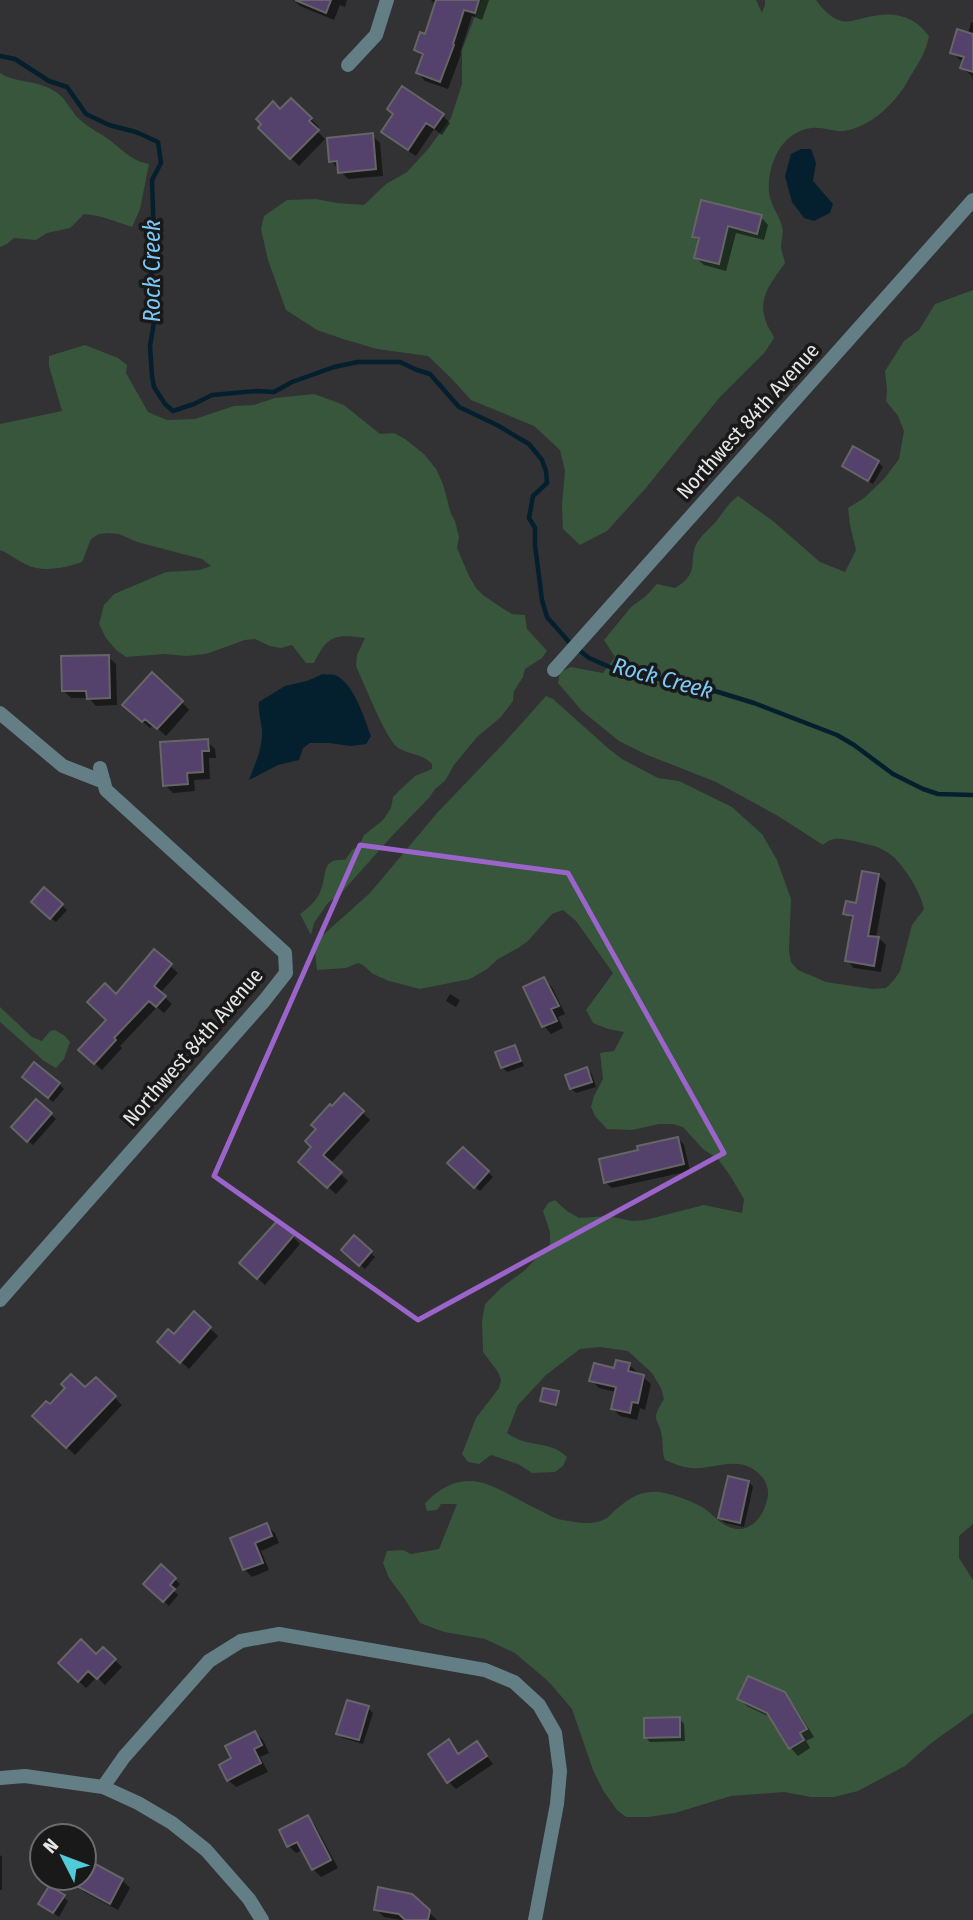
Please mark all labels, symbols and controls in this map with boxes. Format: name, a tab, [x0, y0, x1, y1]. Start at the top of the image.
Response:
water label: Rock Creek	[138, 220, 166, 322]
street label: Northwest 84th Avenue	[671, 338, 825, 504]
water label: Rock Creek	[610, 651, 716, 705]
street label: Northwest 84th Avenue	[117, 963, 269, 1131]
north arrow	[28, 1822, 98, 1892]
text: N	[38, 1834, 63, 1858]

